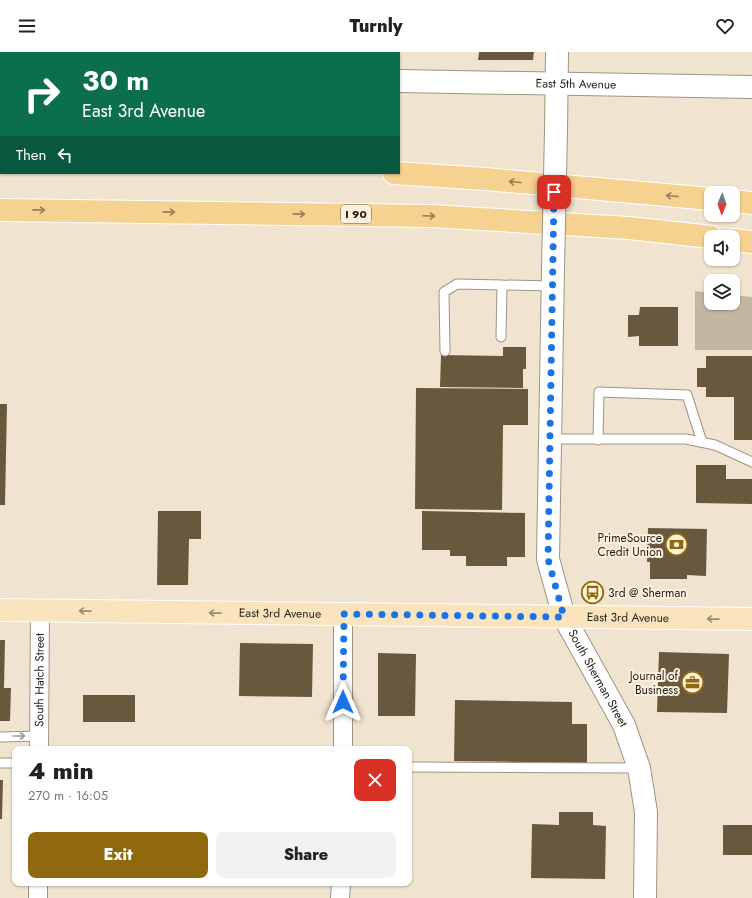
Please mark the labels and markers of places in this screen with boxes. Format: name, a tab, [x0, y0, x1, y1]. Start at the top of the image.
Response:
pin	[537, 175, 571, 209]
place label: PrimeSource Credit Union	[597, 529, 662, 561]
bank icon: PrimeSource Credit Union	[664, 532, 690, 558]
bus stop icon: 3rd @ Sherman	[580, 580, 606, 606]
place label: 3rd @ Sherman	[608, 584, 687, 602]
place label: Journal of Business	[628, 667, 679, 699]
office icon: Journal of Business	[680, 670, 706, 696]

